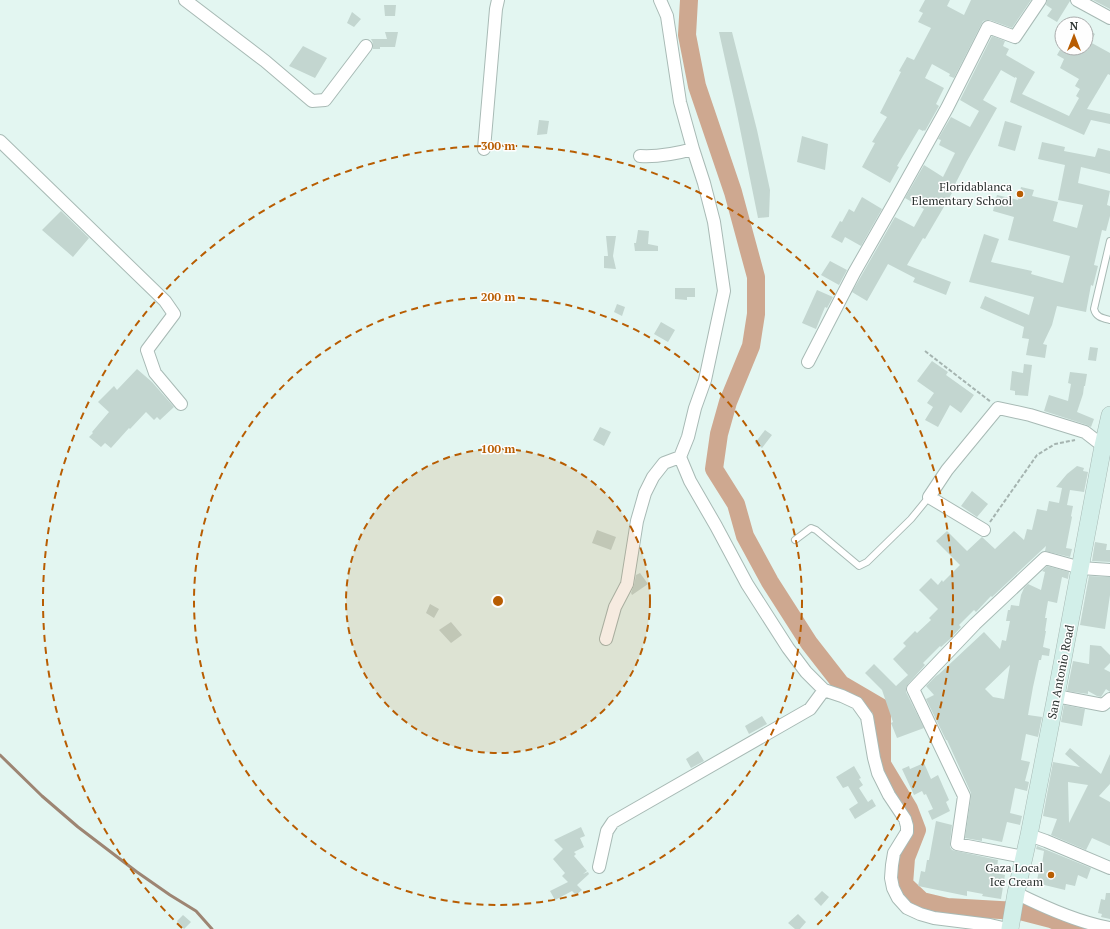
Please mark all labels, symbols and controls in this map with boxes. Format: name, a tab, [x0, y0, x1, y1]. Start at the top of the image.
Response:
north arrow	[1054, 16, 1094, 56]
text: N	[1070, 19, 1079, 33]
text: 300 m	[481, 138, 515, 153]
place label: Floridablanca Elementary School	[912, 179, 1012, 208]
marker: Floridablanca Elementary School	[1015, 189, 1025, 199]
text: 200 m	[481, 289, 515, 304]
text: 100 m	[481, 441, 515, 456]
centre of rings	[491, 594, 505, 608]
street label: San Antonio Road	[1044, 623, 1077, 720]
place label: Gaza Local Ice Cream	[985, 860, 1044, 889]
marker: Gaza Local Ice Cream	[1046, 870, 1056, 880]

